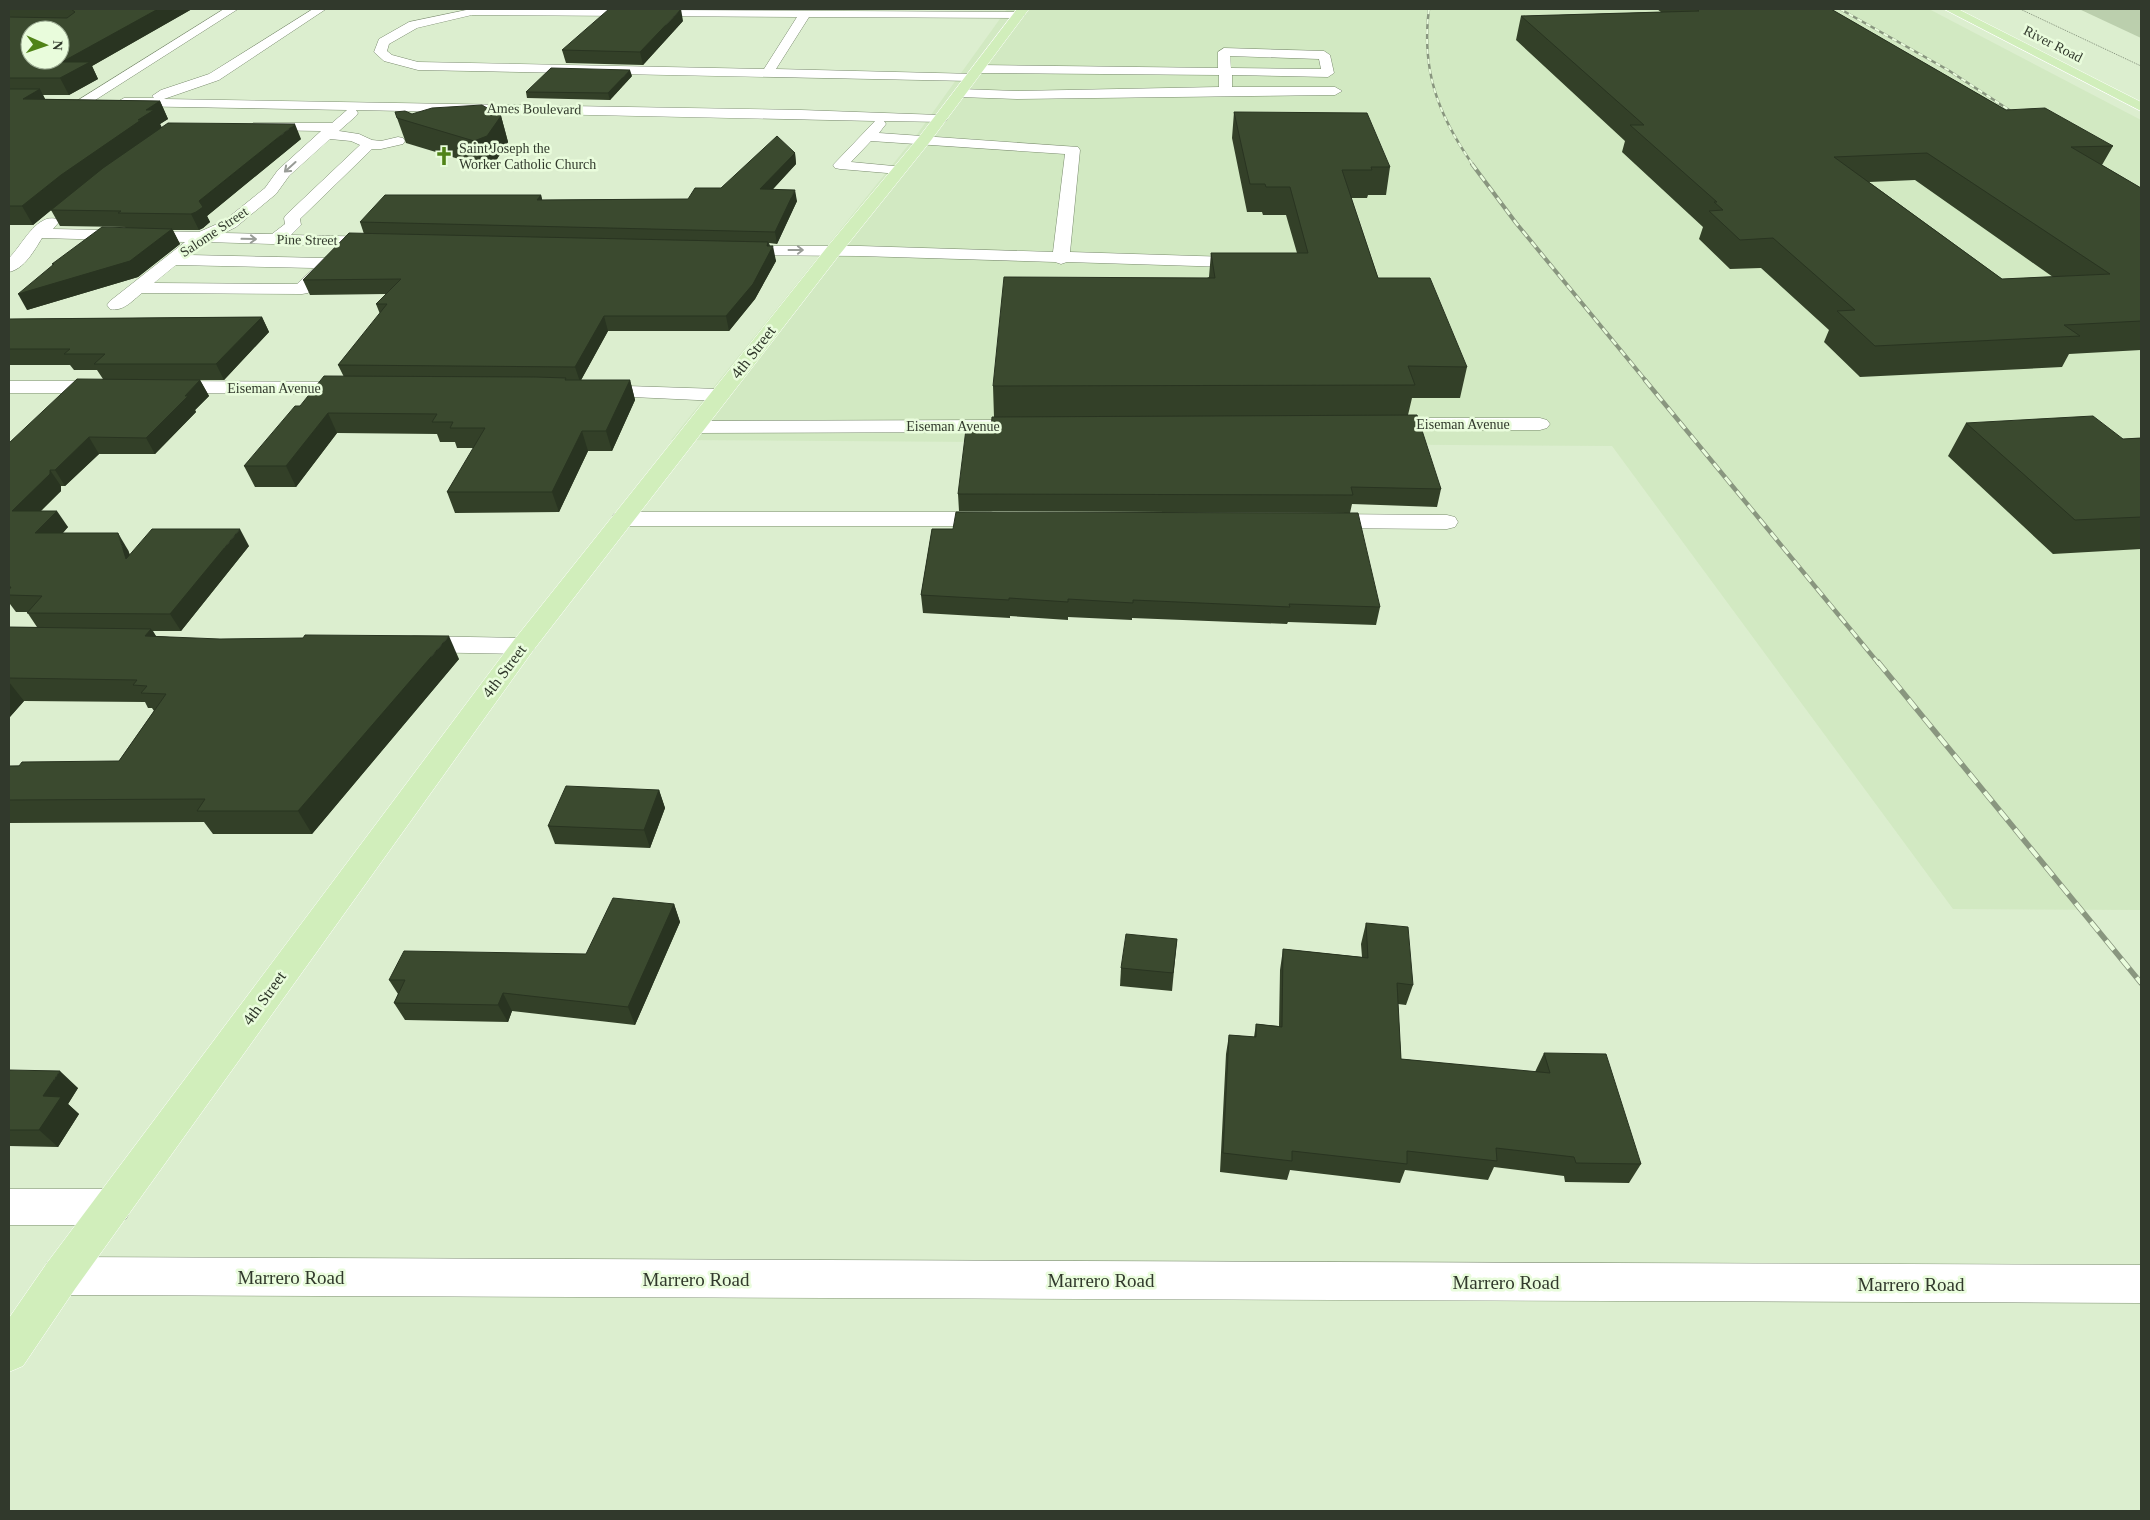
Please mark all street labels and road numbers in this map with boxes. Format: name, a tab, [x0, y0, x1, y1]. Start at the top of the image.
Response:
street label: River Road	[2021, 23, 2085, 65]
street label: Ames Boulevard	[487, 101, 581, 117]
street label: Salome Street	[177, 204, 251, 260]
street label: Pine Street	[276, 232, 338, 248]
street label: 4th Street	[727, 322, 779, 382]
street label: Eiseman Avenue	[227, 381, 321, 396]
street label: Eiseman Avenue	[1416, 417, 1510, 432]
street label: Eiseman Avenue	[906, 419, 1000, 434]
street label: 4th Street	[479, 641, 530, 701]
street label: 4th Street	[239, 968, 289, 1028]
street label: Marrero Road	[237, 1267, 345, 1288]
street label: Marrero Road	[642, 1269, 750, 1290]
street label: Marrero Road	[1047, 1270, 1155, 1291]
street label: Marrero Road	[1452, 1272, 1560, 1293]
street label: Marrero Road	[1857, 1274, 1965, 1295]

